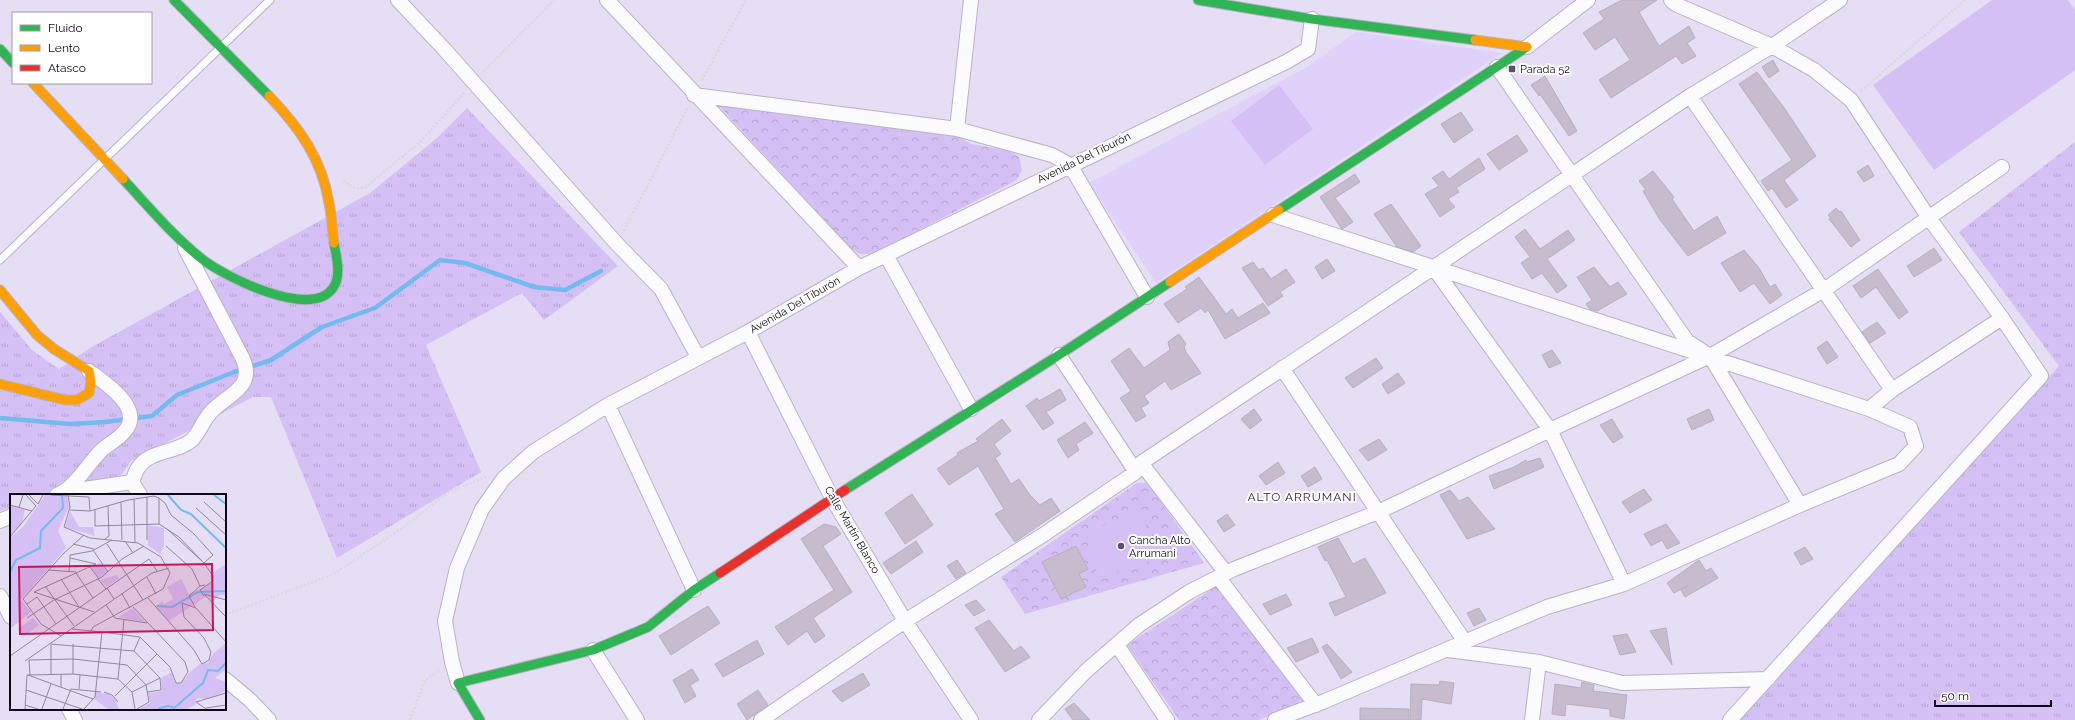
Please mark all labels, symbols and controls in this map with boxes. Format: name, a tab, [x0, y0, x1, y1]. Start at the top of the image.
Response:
legend	[12, 12, 152, 84]
text: Fluido	[48, 21, 83, 35]
text: Lento	[48, 41, 80, 55]
text: Atasco	[48, 61, 86, 75]
place label: Parada 52	[1520, 63, 1570, 76]
marker: Parada 52	[1507, 64, 1517, 74]
street label: Avenida Del Tiburón	[1035, 130, 1133, 186]
street label: Avenida Del Tiburón	[748, 274, 842, 336]
street label: Calle Martín Blanco	[822, 484, 883, 576]
district label: ALTO ARRUMANI	[1247, 490, 1357, 504]
inset map	[10, 494, 226, 710]
place label: Cancha Alto Arrumani	[1129, 534, 1191, 560]
marker: Cancha Alto Arrumani	[1116, 541, 1126, 551]
scale bar	[1935, 682, 2051, 708]
text: 50 m	[1941, 689, 1969, 703]

